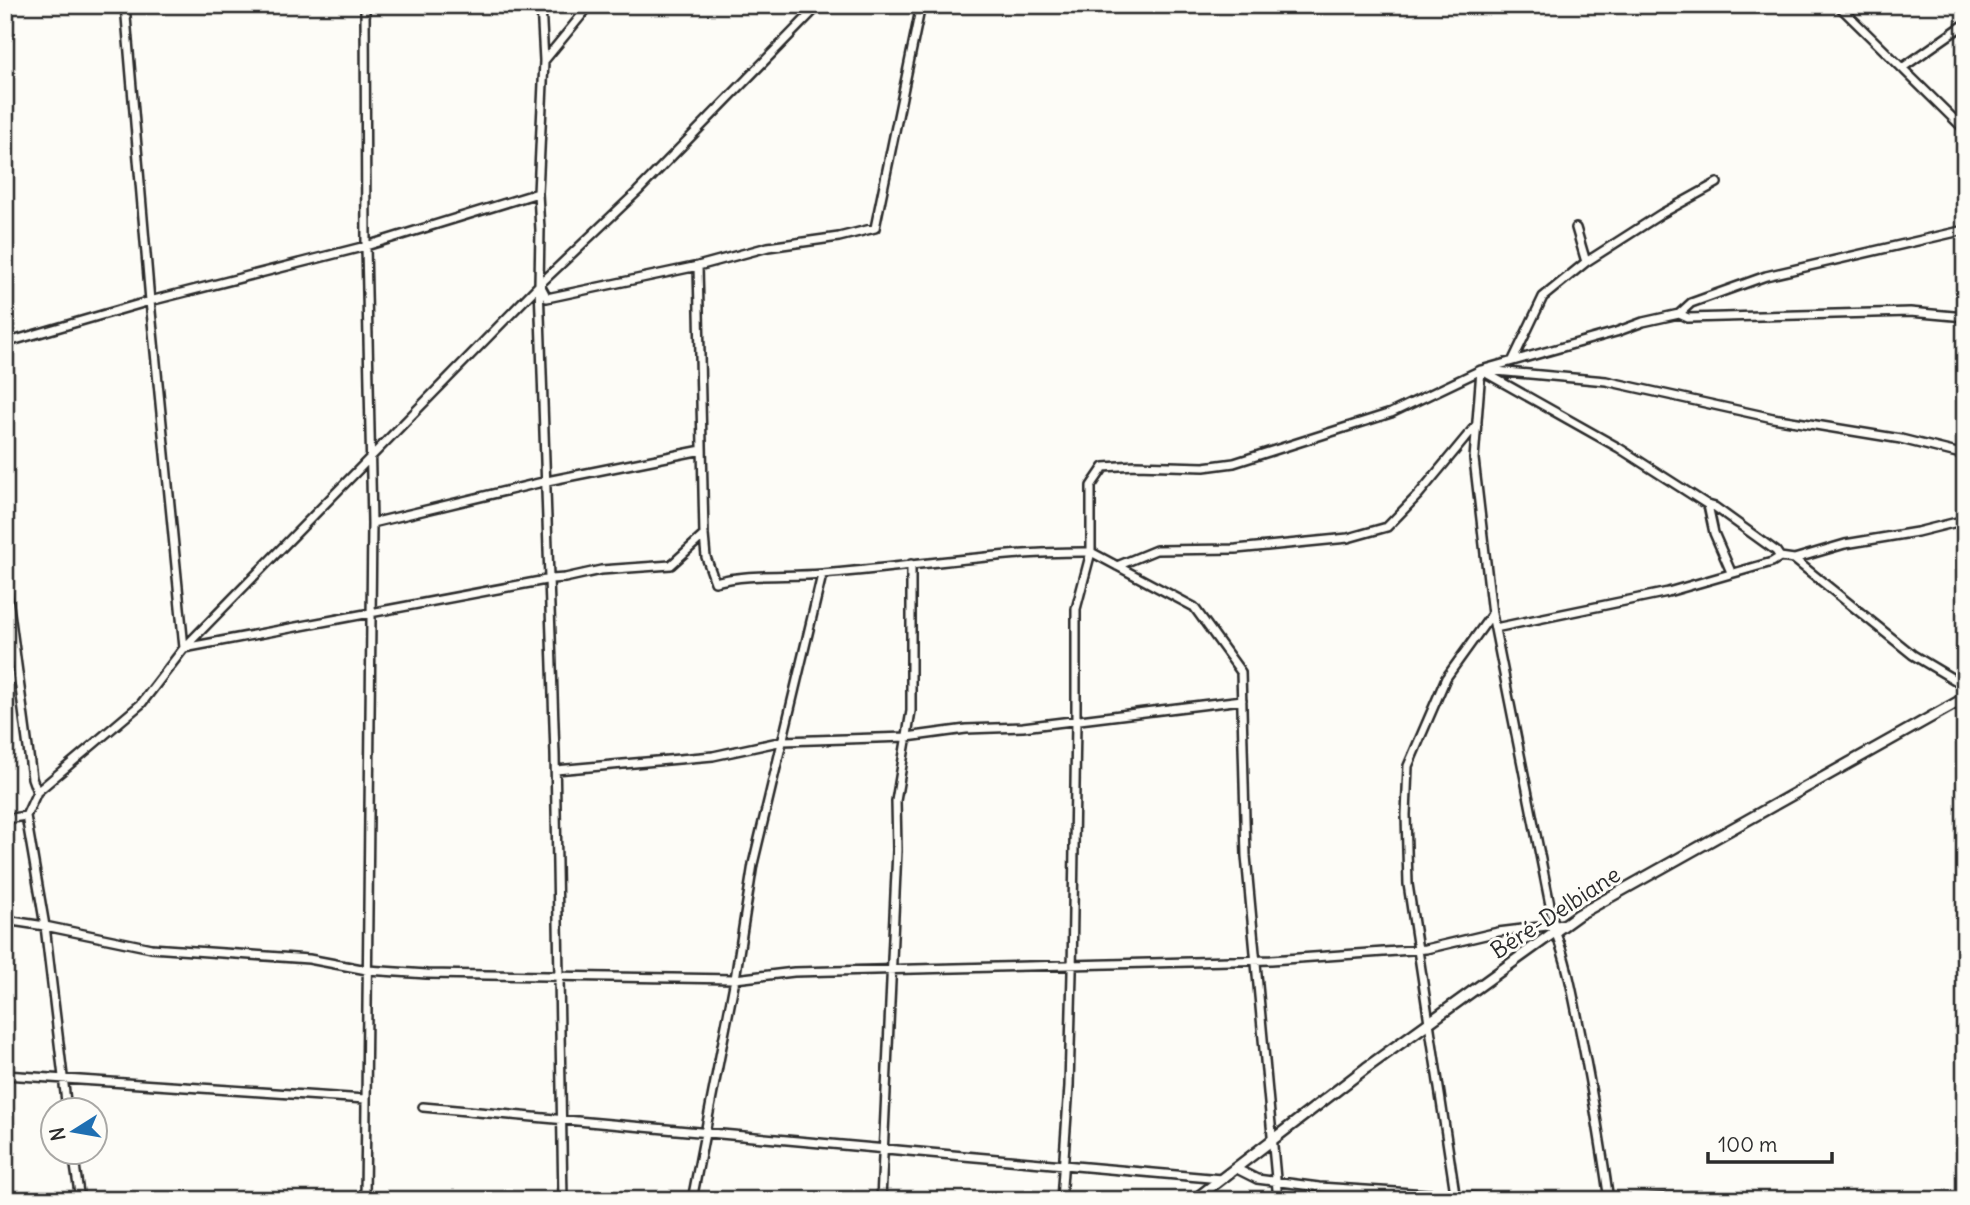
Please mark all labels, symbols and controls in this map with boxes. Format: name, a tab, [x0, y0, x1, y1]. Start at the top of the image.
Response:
street label: Béré-Delbiane	[1485, 859, 1625, 965]
north arrow	[38, 1096, 108, 1166]
scale bar	[1708, 1121, 1832, 1165]
text: N	[44, 1126, 70, 1143]
text: 100 m	[1718, 1131, 1777, 1158]

